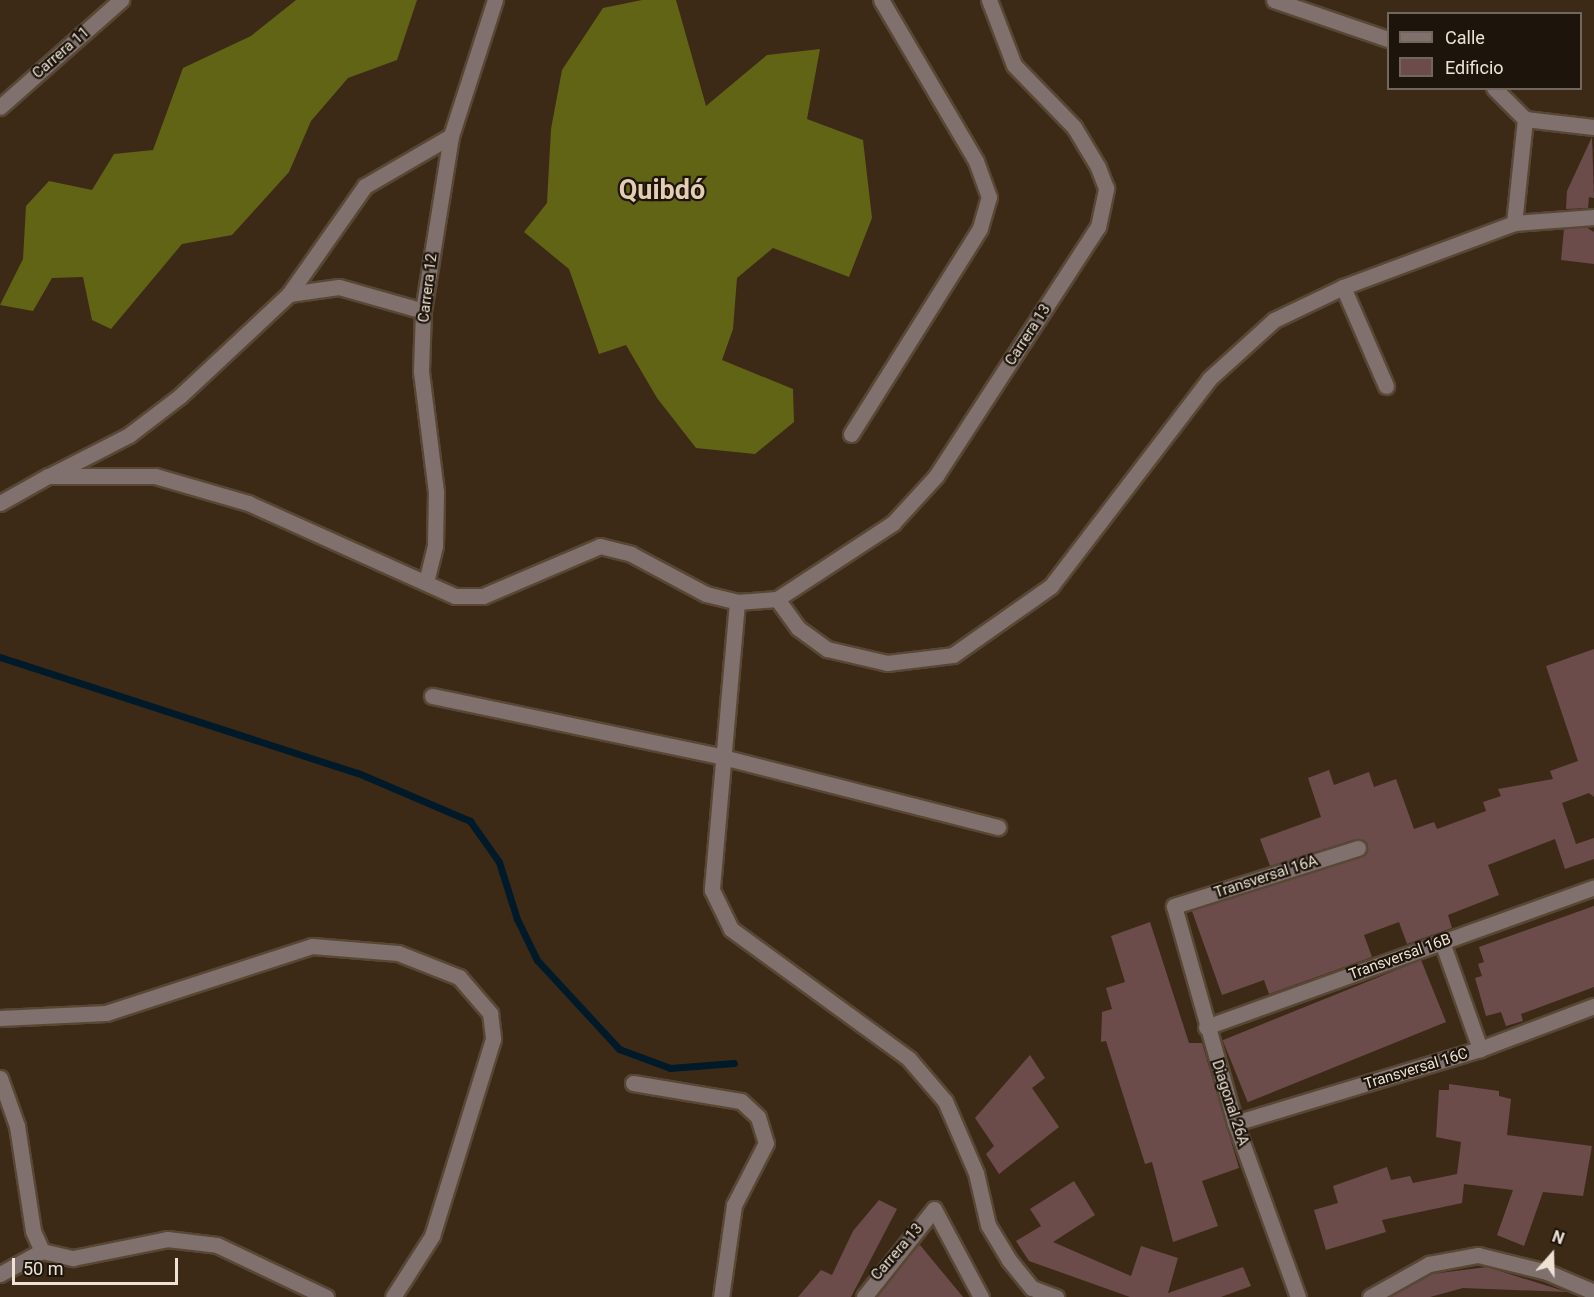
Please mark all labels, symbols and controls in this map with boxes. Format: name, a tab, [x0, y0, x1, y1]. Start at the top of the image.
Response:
legend	[1387, 12, 1582, 90]
street label: Carrera 11	[29, 23, 93, 83]
text: Calle	[1445, 27, 1485, 48]
text: Edificio	[1445, 57, 1504, 78]
district label: Quibdó	[619, 175, 705, 207]
street label: Carrera 12	[415, 252, 441, 324]
street label: Carrera 13	[1002, 301, 1054, 369]
street label: Transversal 16A	[1212, 852, 1320, 902]
street label: Transversal 16B	[1347, 930, 1453, 984]
street label: Transversal 16C	[1362, 1045, 1470, 1093]
street label: Diagonal 26A	[1208, 1058, 1252, 1148]
street label: Carrera 13	[867, 1220, 927, 1284]
north arrow	[1522, 1225, 1582, 1285]
text: N	[1550, 1227, 1567, 1248]
scale bar	[15, 1246, 182, 1284]
text: 50 m	[23, 1258, 63, 1279]

